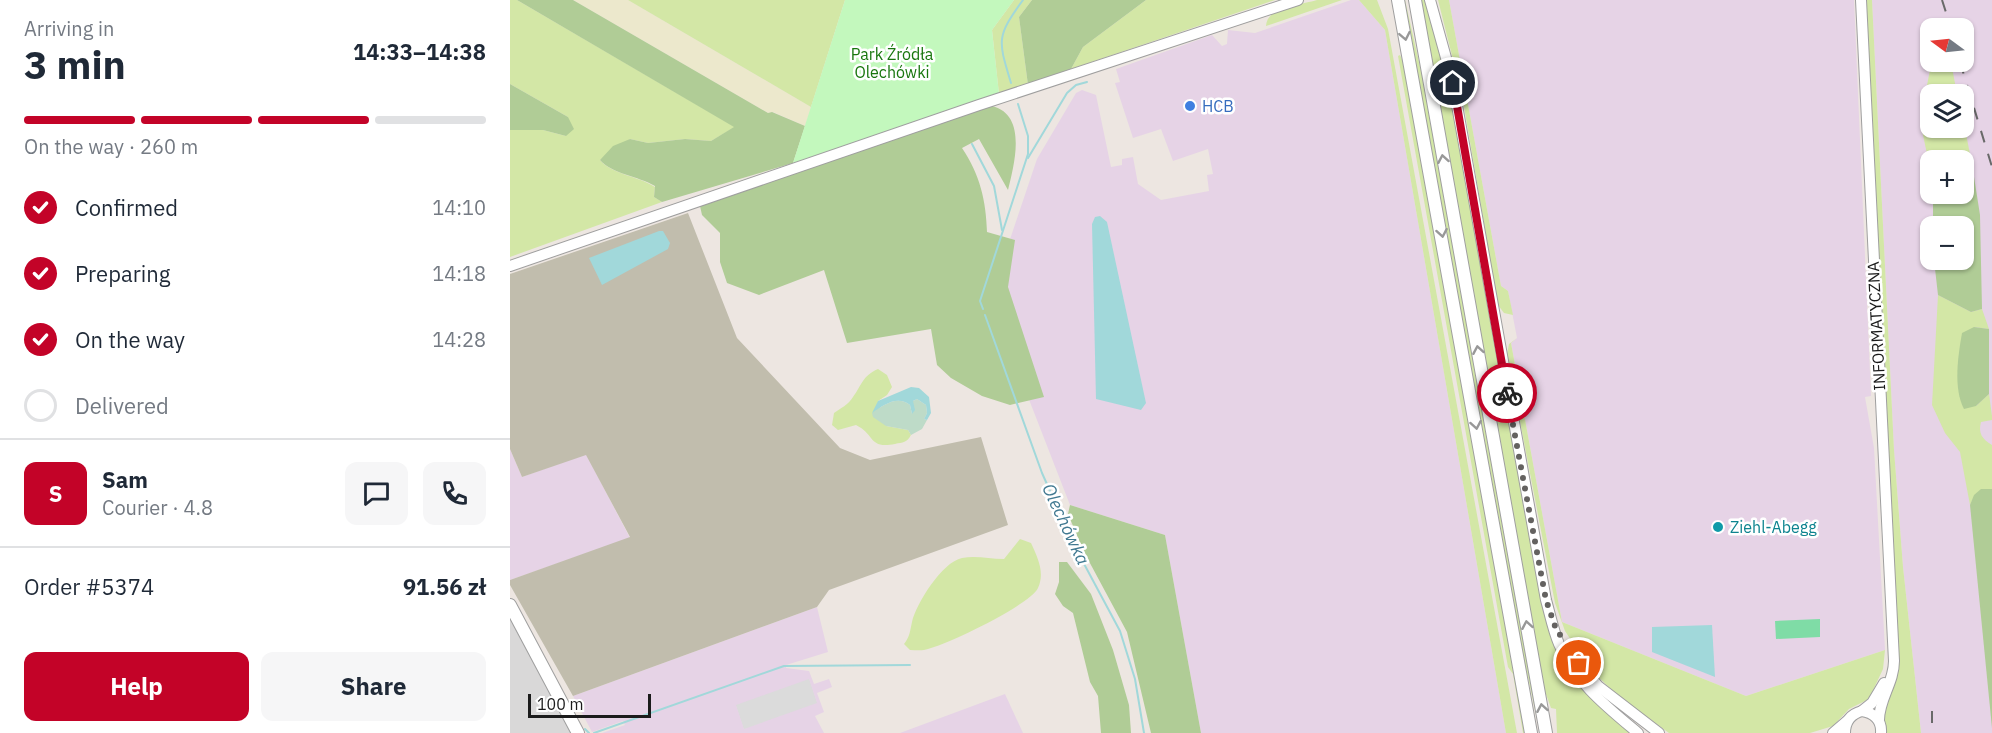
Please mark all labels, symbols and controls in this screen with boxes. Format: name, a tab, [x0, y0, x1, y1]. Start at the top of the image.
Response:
text: Arriving in	[24, 15, 114, 42]
north arrow	[1920, 18, 1974, 72]
map controls	[1920, 18, 1974, 270]
one-way arrow	[1398, 31, 1411, 41]
text: 14:33–14:38	[353, 37, 486, 66]
text: 3 min	[24, 39, 126, 90]
park label: Park Źródła Olechówki	[851, 43, 934, 82]
pin	[1427, 57, 1478, 108]
icon: home	[1436, 66, 1469, 99]
button: layers	[1920, 84, 1974, 138]
place label: HCB	[1202, 96, 1234, 116]
marker: HCB	[1183, 99, 1197, 113]
text: On the way · 260 m	[24, 133, 198, 160]
button: +	[1920, 150, 1974, 204]
one-way arrow	[1437, 154, 1450, 164]
icon: check	[24, 191, 57, 224]
text: Confirmed	[75, 193, 178, 222]
text: 14:10	[432, 194, 486, 221]
button: −	[1920, 216, 1974, 270]
one-way arrow	[1435, 229, 1447, 238]
icon: check	[24, 257, 57, 290]
text: Preparing	[75, 259, 170, 288]
text: 14:18	[432, 260, 486, 287]
street label: INFORMATYCZNA	[1863, 261, 1889, 391]
icon: check	[24, 323, 57, 356]
text: On the way	[75, 325, 185, 354]
text: 14:28	[432, 326, 486, 353]
one-way arrow	[1472, 346, 1484, 355]
courier	[1477, 363, 1537, 423]
icon: bike	[1491, 377, 1524, 410]
text: Delivered	[75, 391, 169, 420]
one-way arrow	[1469, 420, 1482, 430]
button: chat	[345, 462, 408, 525]
button: phone	[423, 462, 486, 525]
text: Sam	[102, 465, 148, 494]
text: S	[49, 479, 62, 508]
water label: Olechówka	[1037, 480, 1095, 568]
text: Courier · 4.8	[102, 494, 213, 521]
place label: Ziehl-Abegg	[1730, 517, 1817, 537]
marker: Ziehl-Abegg	[1711, 520, 1725, 534]
text: Order #5374	[24, 572, 154, 601]
text: 91.56 zł	[403, 572, 486, 601]
one-way arrow	[1521, 620, 1534, 630]
pin	[1553, 637, 1604, 688]
icon: bag	[1562, 646, 1595, 679]
button: Help	[24, 652, 249, 721]
button: Share	[261, 652, 486, 721]
scale bar	[528, 691, 651, 718]
text: 100 m	[537, 694, 584, 714]
one-way arrow	[1536, 703, 1549, 713]

